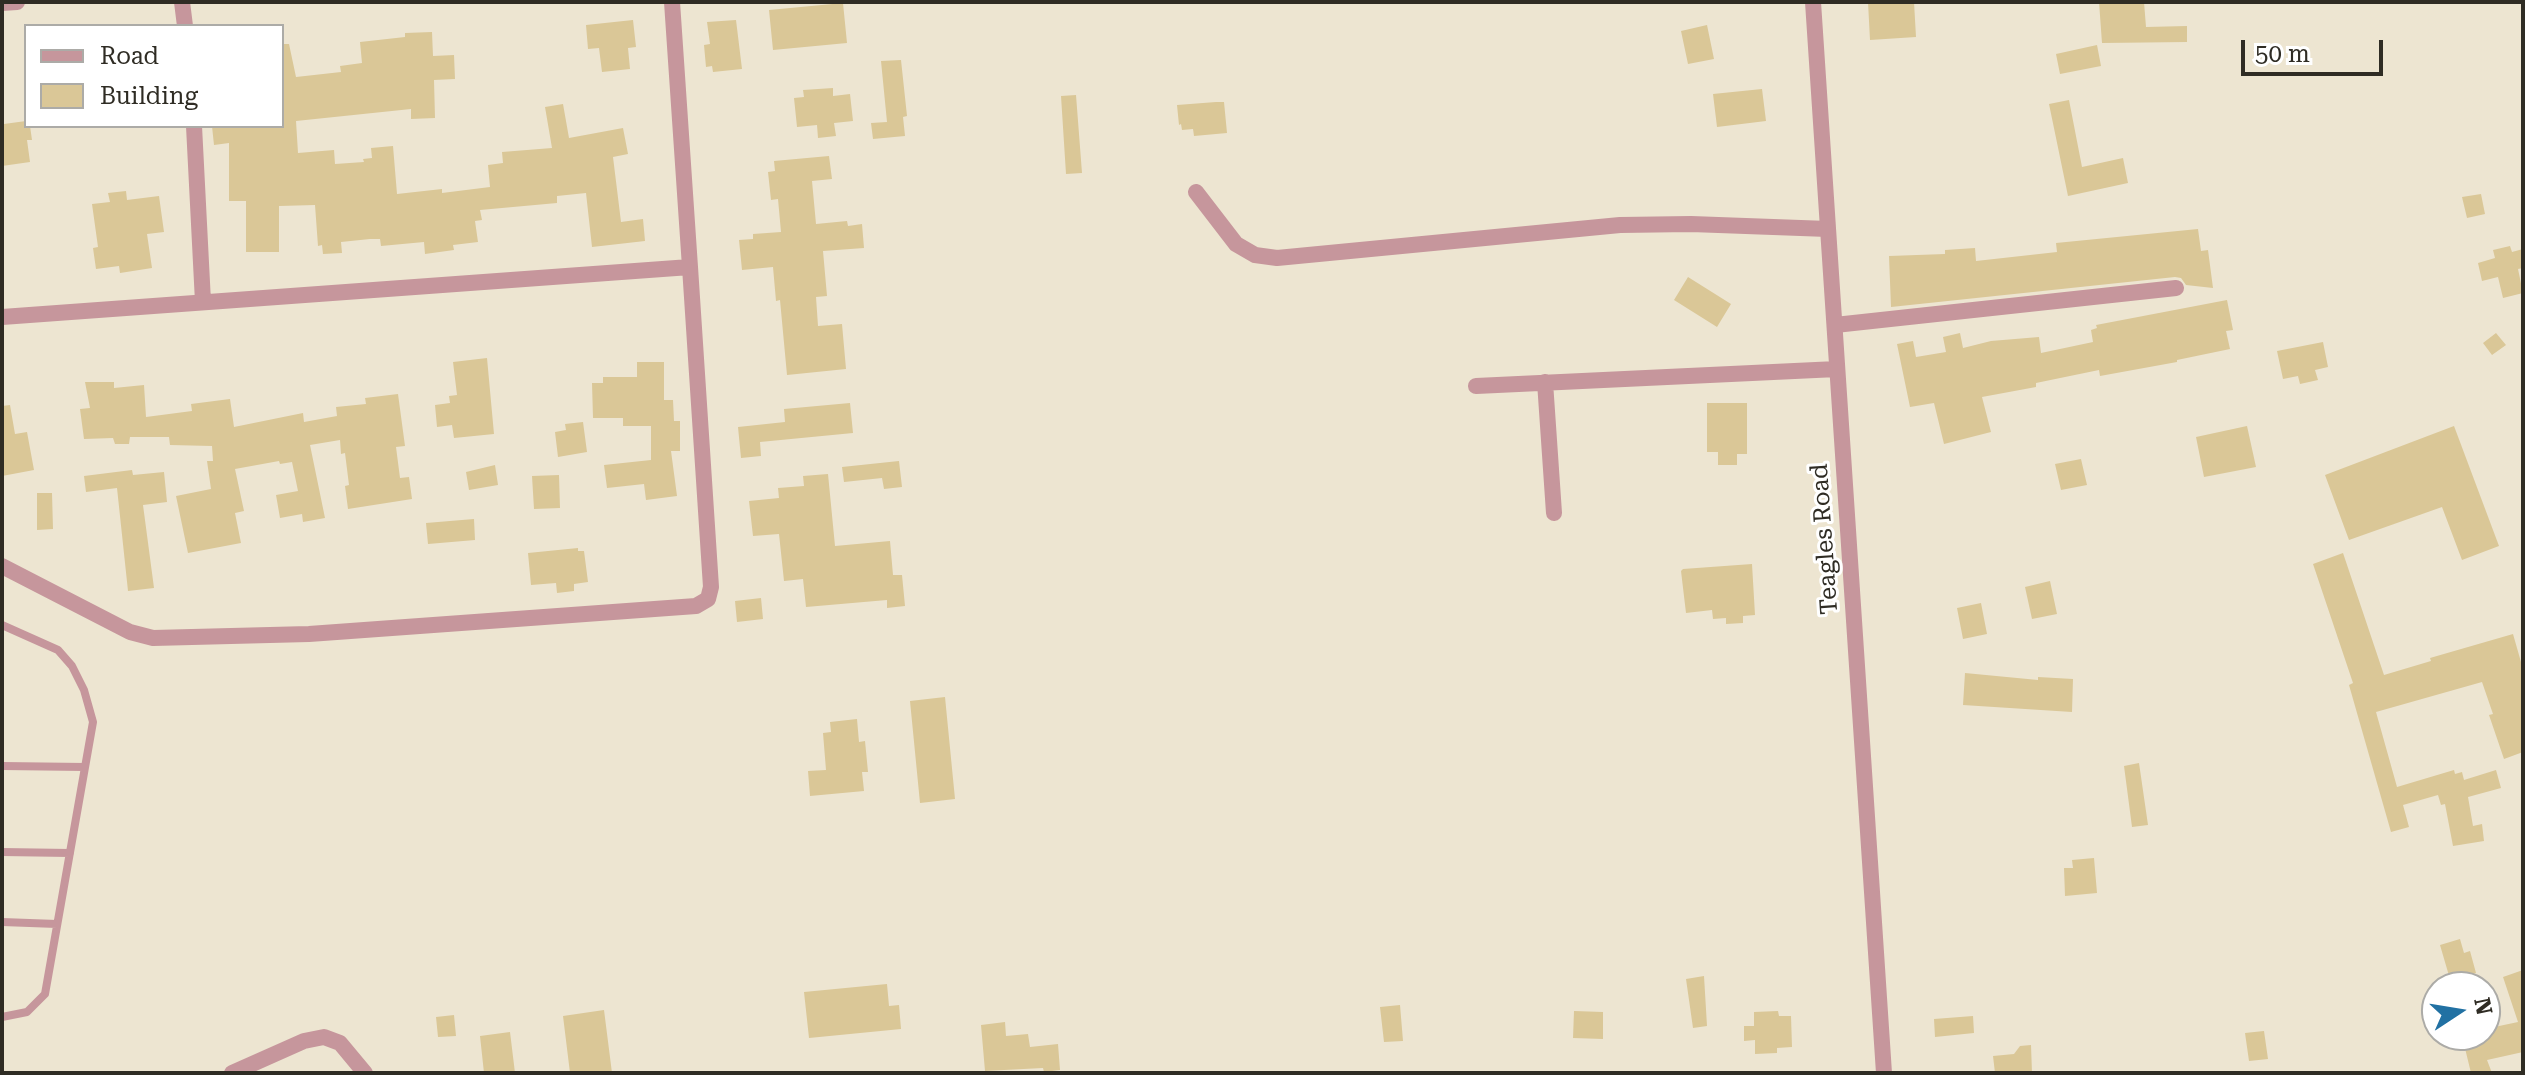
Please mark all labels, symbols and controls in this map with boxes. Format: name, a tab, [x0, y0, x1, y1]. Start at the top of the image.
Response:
legend	[24, 24, 284, 128]
scale bar	[2245, 24, 2387, 74]
text: 50 m	[2255, 40, 2310, 68]
text: Road	[100, 42, 159, 70]
text: Building	[100, 82, 198, 110]
street label: Teagles Road	[1805, 463, 1845, 615]
north arrow	[2421, 971, 2501, 1051]
text: N	[2469, 995, 2497, 1017]

